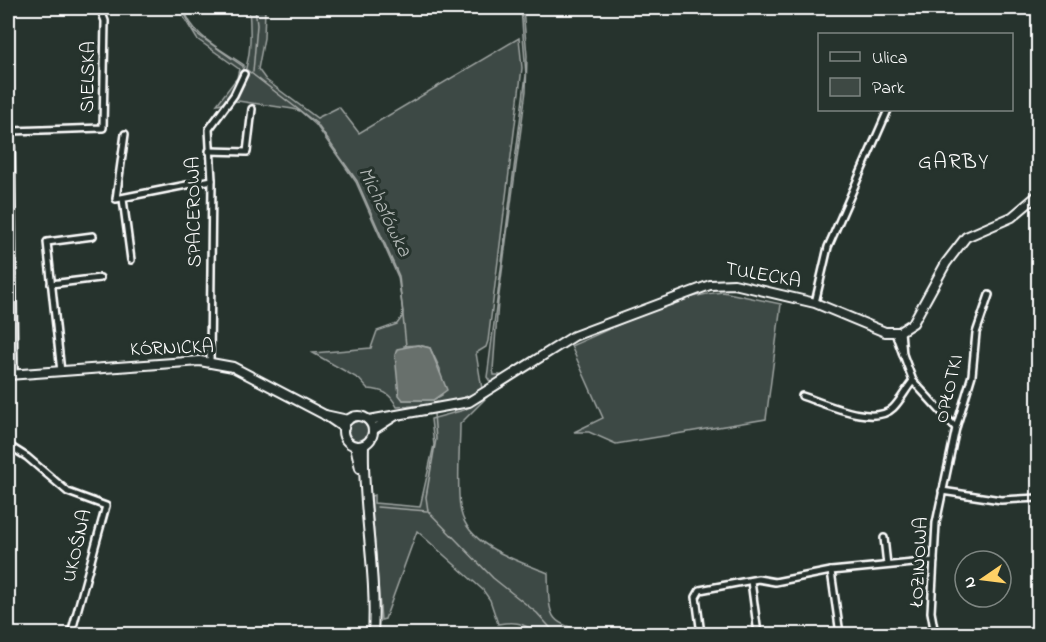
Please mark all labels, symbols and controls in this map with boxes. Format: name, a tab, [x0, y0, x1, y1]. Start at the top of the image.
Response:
legend	[818, 33, 1013, 111]
street label: SIELSKA	[74, 41, 104, 113]
text: Ulica	[872, 46, 907, 72]
text: Park	[872, 76, 905, 102]
district label: GARBY	[918, 147, 990, 179]
street label: SPACEROWA	[180, 156, 210, 268]
water label: Michałówka	[349, 162, 419, 263]
street label: TULECKA	[723, 255, 803, 297]
street label: KÓRNICKA	[130, 333, 214, 365]
street label: OPŁOTKI	[928, 352, 972, 426]
street label: UKOŚNA	[56, 507, 100, 585]
street label: ŁOZINOWA	[903, 516, 937, 609]
north arrow	[953, 549, 1013, 609]
text: N	[957, 574, 983, 590]

